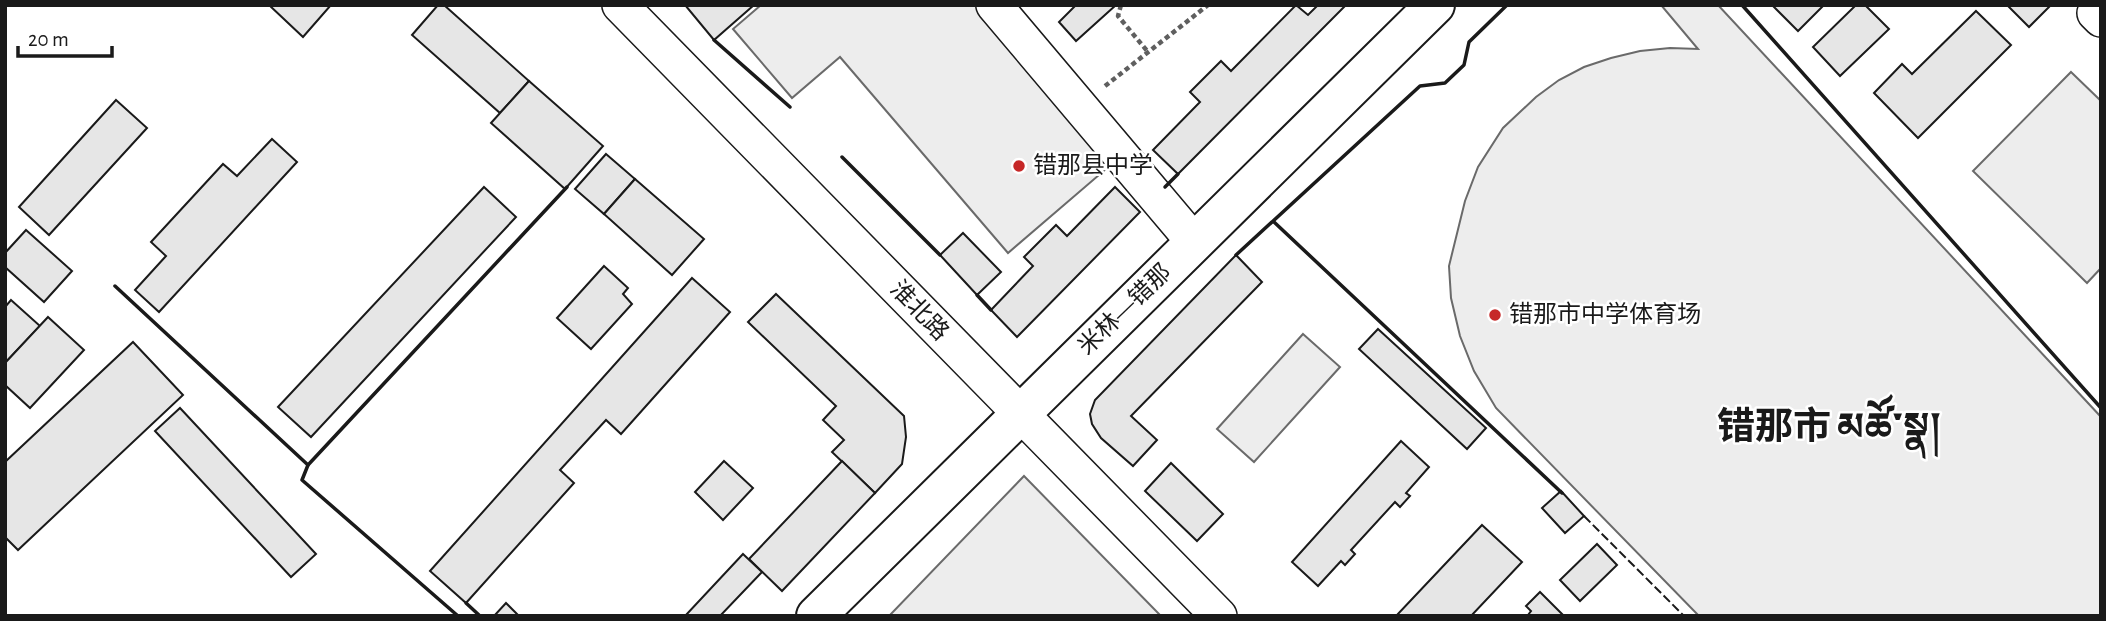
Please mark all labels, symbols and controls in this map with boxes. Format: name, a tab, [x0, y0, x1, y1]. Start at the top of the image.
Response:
scale bar	[18, 14, 112, 58]
text: 20 m	[28, 29, 69, 50]
place label: 错那县中学	[1033, 152, 1153, 178]
marker: 错那县中学	[1011, 158, 1027, 174]
street label: 米林—错那	[1073, 259, 1176, 360]
street label: 淮北路	[885, 275, 954, 345]
place label: 错那市中学体育场	[1509, 301, 1701, 327]
marker: 错那市中学体育场	[1487, 307, 1503, 323]
district label: 错那市 མཚོ་སྣ།	[1717, 394, 1941, 460]

